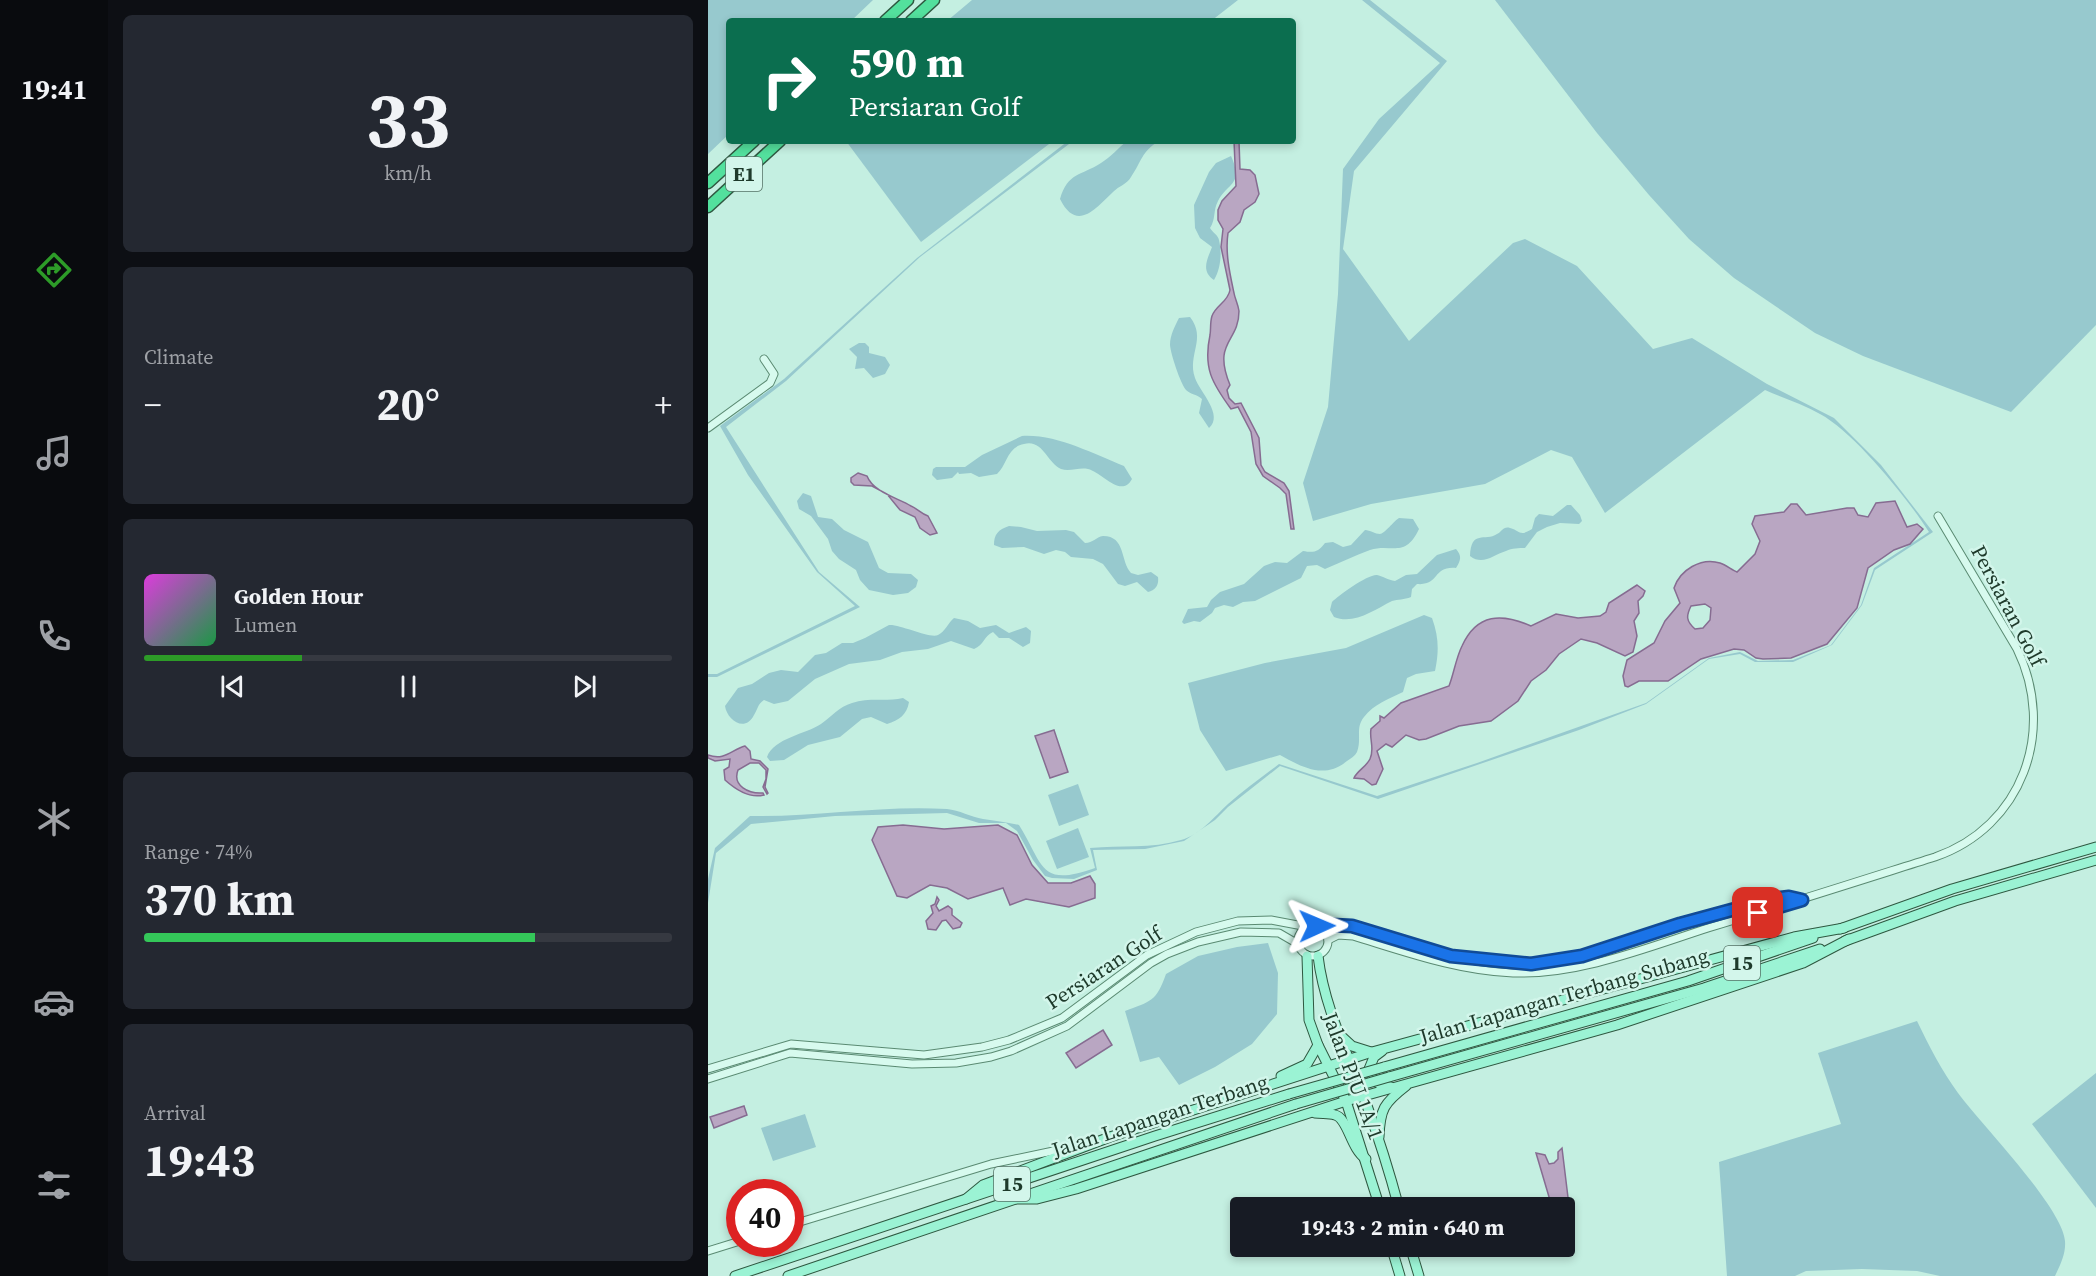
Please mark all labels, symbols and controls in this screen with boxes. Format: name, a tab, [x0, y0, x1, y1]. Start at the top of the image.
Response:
text: 590 m	[849, 33, 964, 91]
icon: right	[750, 42, 828, 120]
text: 33	[366, 66, 450, 173]
text: 19:41	[21, 71, 87, 108]
text: Persiaran Golf	[849, 88, 1021, 125]
road number: E1	[726, 157, 762, 191]
text: km/h	[384, 159, 432, 187]
icon: directions	[33, 249, 75, 291]
text: Climate	[144, 343, 213, 371]
text: 20°	[376, 373, 440, 435]
text: −	[144, 382, 162, 427]
text: +	[654, 382, 672, 427]
icon: music	[33, 432, 75, 474]
street label: Persiaran Golf	[1964, 540, 2053, 673]
text: Golden Hour	[234, 581, 363, 611]
text: Lumen	[234, 611, 297, 639]
icon: phone	[33, 615, 75, 657]
icon: previous	[216, 670, 249, 703]
icon: pause	[392, 670, 425, 703]
icon: next	[568, 670, 601, 703]
icon: climate	[33, 798, 75, 840]
text: Range · 74%	[144, 838, 253, 866]
text: 370 km	[144, 868, 295, 930]
pin	[1732, 887, 1783, 938]
position arrow	[1285, 894, 1349, 958]
icon: arrive	[1741, 896, 1774, 929]
street label: Persiaran Golf	[1040, 918, 1169, 1016]
street label: Jalan Lapangan Terbang Subang	[1415, 940, 1712, 1051]
road number: 15	[1724, 946, 1760, 980]
icon: car	[33, 981, 75, 1023]
street label: Jalan PJU 1A/1	[1316, 1007, 1391, 1144]
street label: Jalan Lapangan Terbang	[1047, 1067, 1272, 1164]
text: Arrival	[144, 1099, 206, 1127]
text: 19:43	[144, 1129, 255, 1191]
icon: filters	[33, 1164, 75, 1206]
road number: 15	[994, 1167, 1030, 1201]
speed limit sign: 40	[726, 1179, 804, 1257]
text: 19:43 · 2 min · 640 m	[1301, 1212, 1504, 1242]

